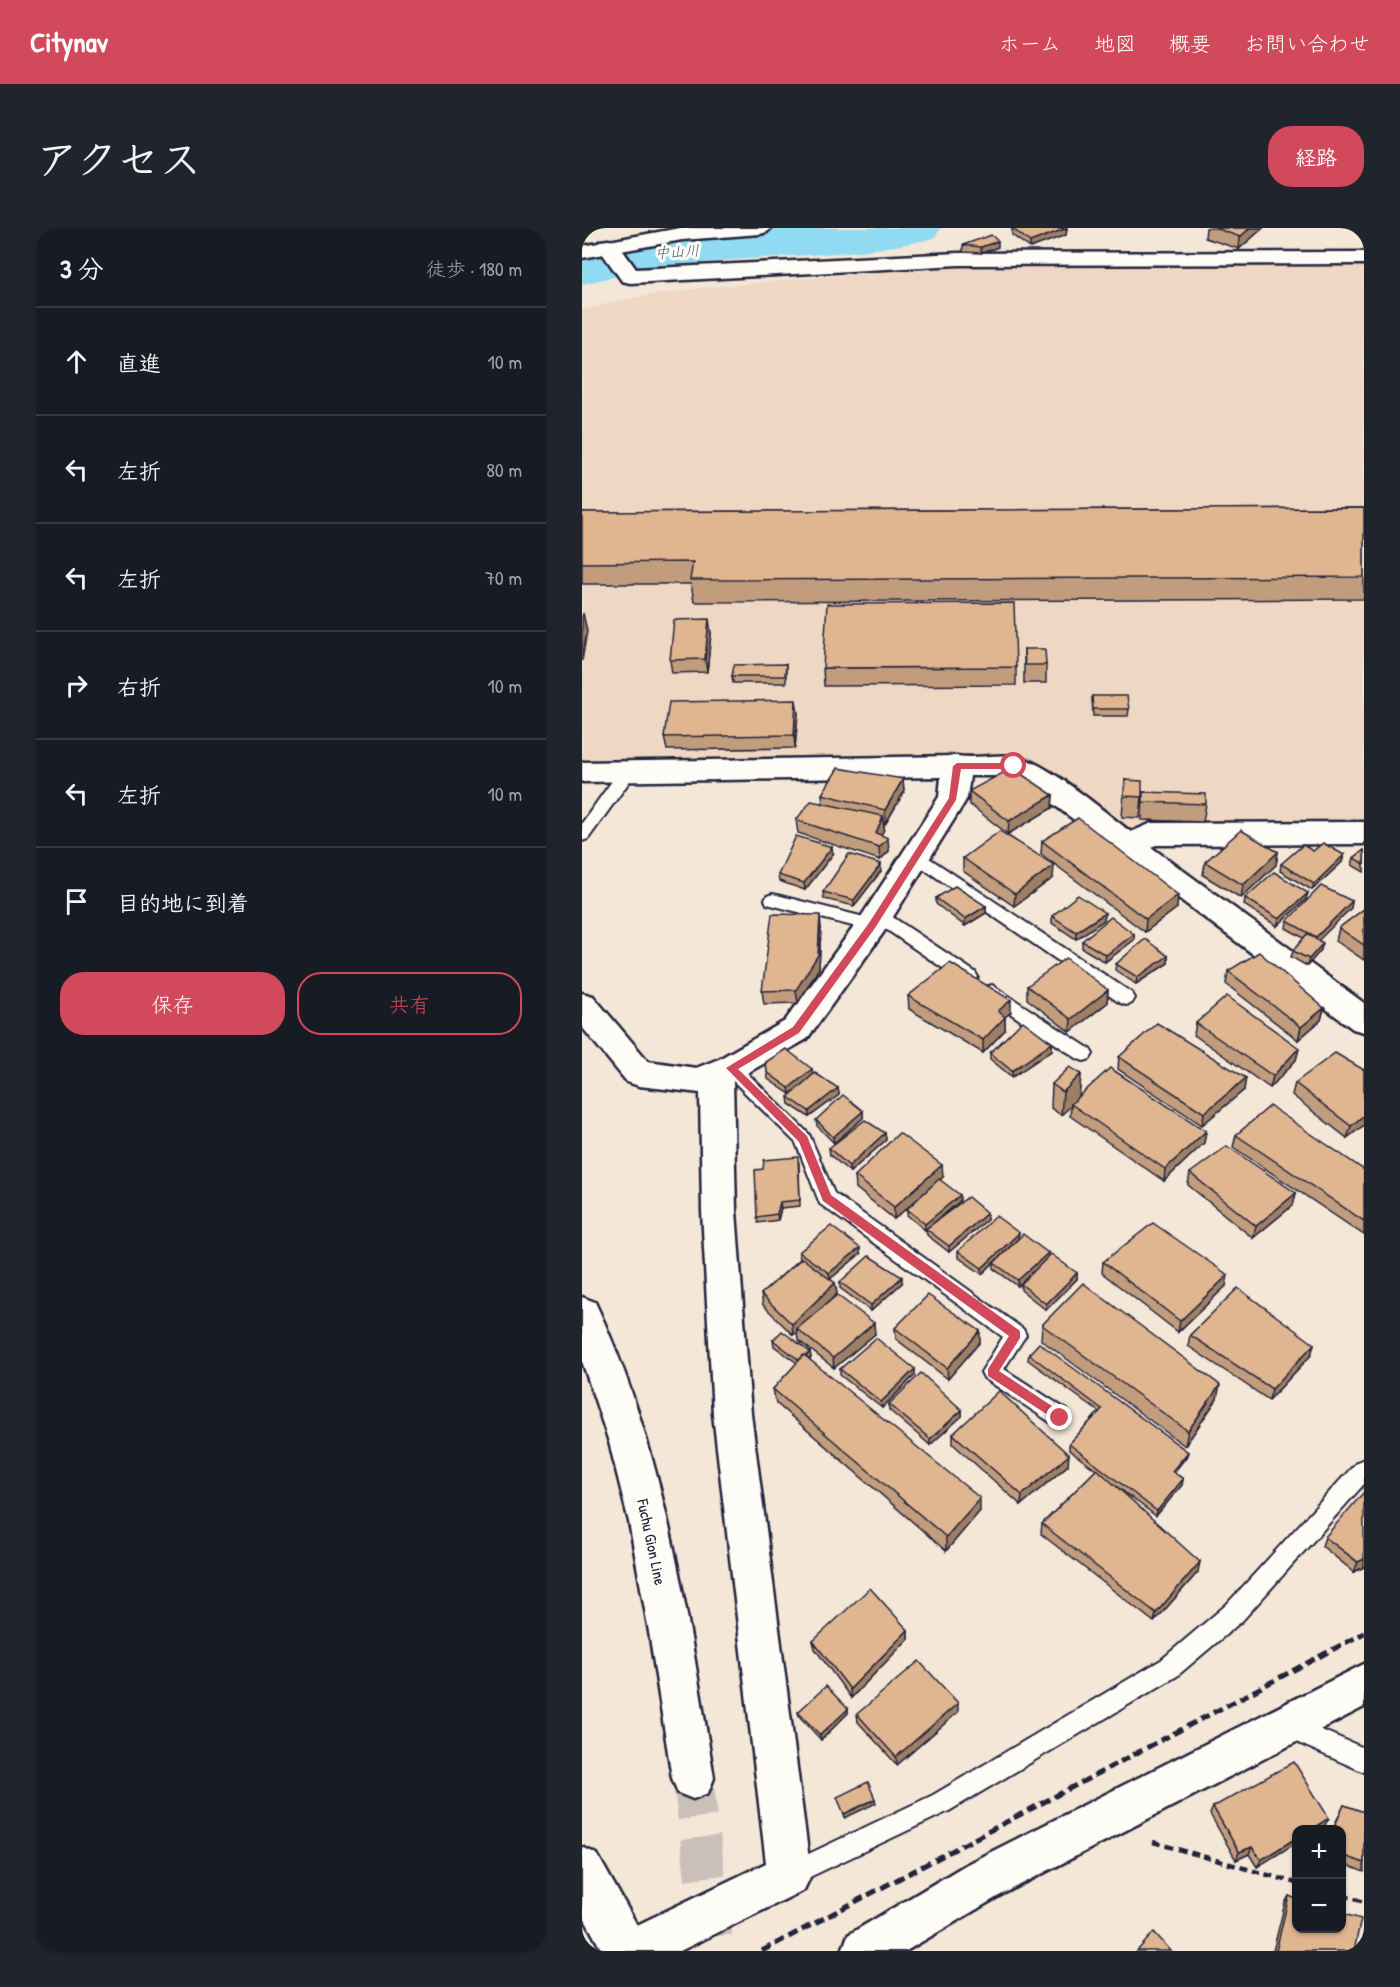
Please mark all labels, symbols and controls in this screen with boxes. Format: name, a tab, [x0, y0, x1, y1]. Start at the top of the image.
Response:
text: Citynav	[30, 23, 108, 61]
text: ホーム	[999, 29, 1061, 58]
text: 地図	[1094, 29, 1136, 58]
text: 概要	[1169, 29, 1211, 58]
text: お問い合わせ	[1244, 29, 1370, 58]
button: 経路	[1268, 126, 1364, 187]
text: アクセス	[36, 130, 201, 187]
water label: 中山川	[654, 239, 700, 264]
text: 3 分	[60, 251, 104, 286]
text: 徒歩 · 180 m	[426, 255, 522, 282]
icon: ahead	[60, 345, 93, 378]
text: 直進	[117, 348, 161, 378]
text: 10 m	[488, 348, 522, 375]
icon: left	[60, 453, 93, 486]
text: 左折	[117, 456, 161, 486]
text: 80 m	[486, 456, 522, 483]
icon: left	[60, 561, 93, 594]
text: 左折	[117, 564, 161, 594]
text: 70 m	[485, 564, 522, 591]
icon: right	[60, 669, 93, 702]
text: 右折	[117, 672, 161, 702]
text: 10 m	[488, 672, 522, 699]
route start	[1000, 752, 1026, 778]
icon: left	[60, 777, 93, 810]
text: 左折	[117, 780, 161, 810]
text: 10 m	[488, 780, 522, 807]
icon: arrive	[60, 885, 93, 918]
text: 目的地に到着	[117, 888, 249, 918]
button: 保存	[60, 972, 285, 1035]
button: 共有	[297, 972, 522, 1035]
route end	[1046, 1404, 1072, 1430]
street label: Fuchu Gion Line	[632, 1496, 672, 1588]
map controls	[1292, 1825, 1346, 1933]
button: +	[1292, 1825, 1346, 1879]
button: −	[1292, 1879, 1346, 1933]

